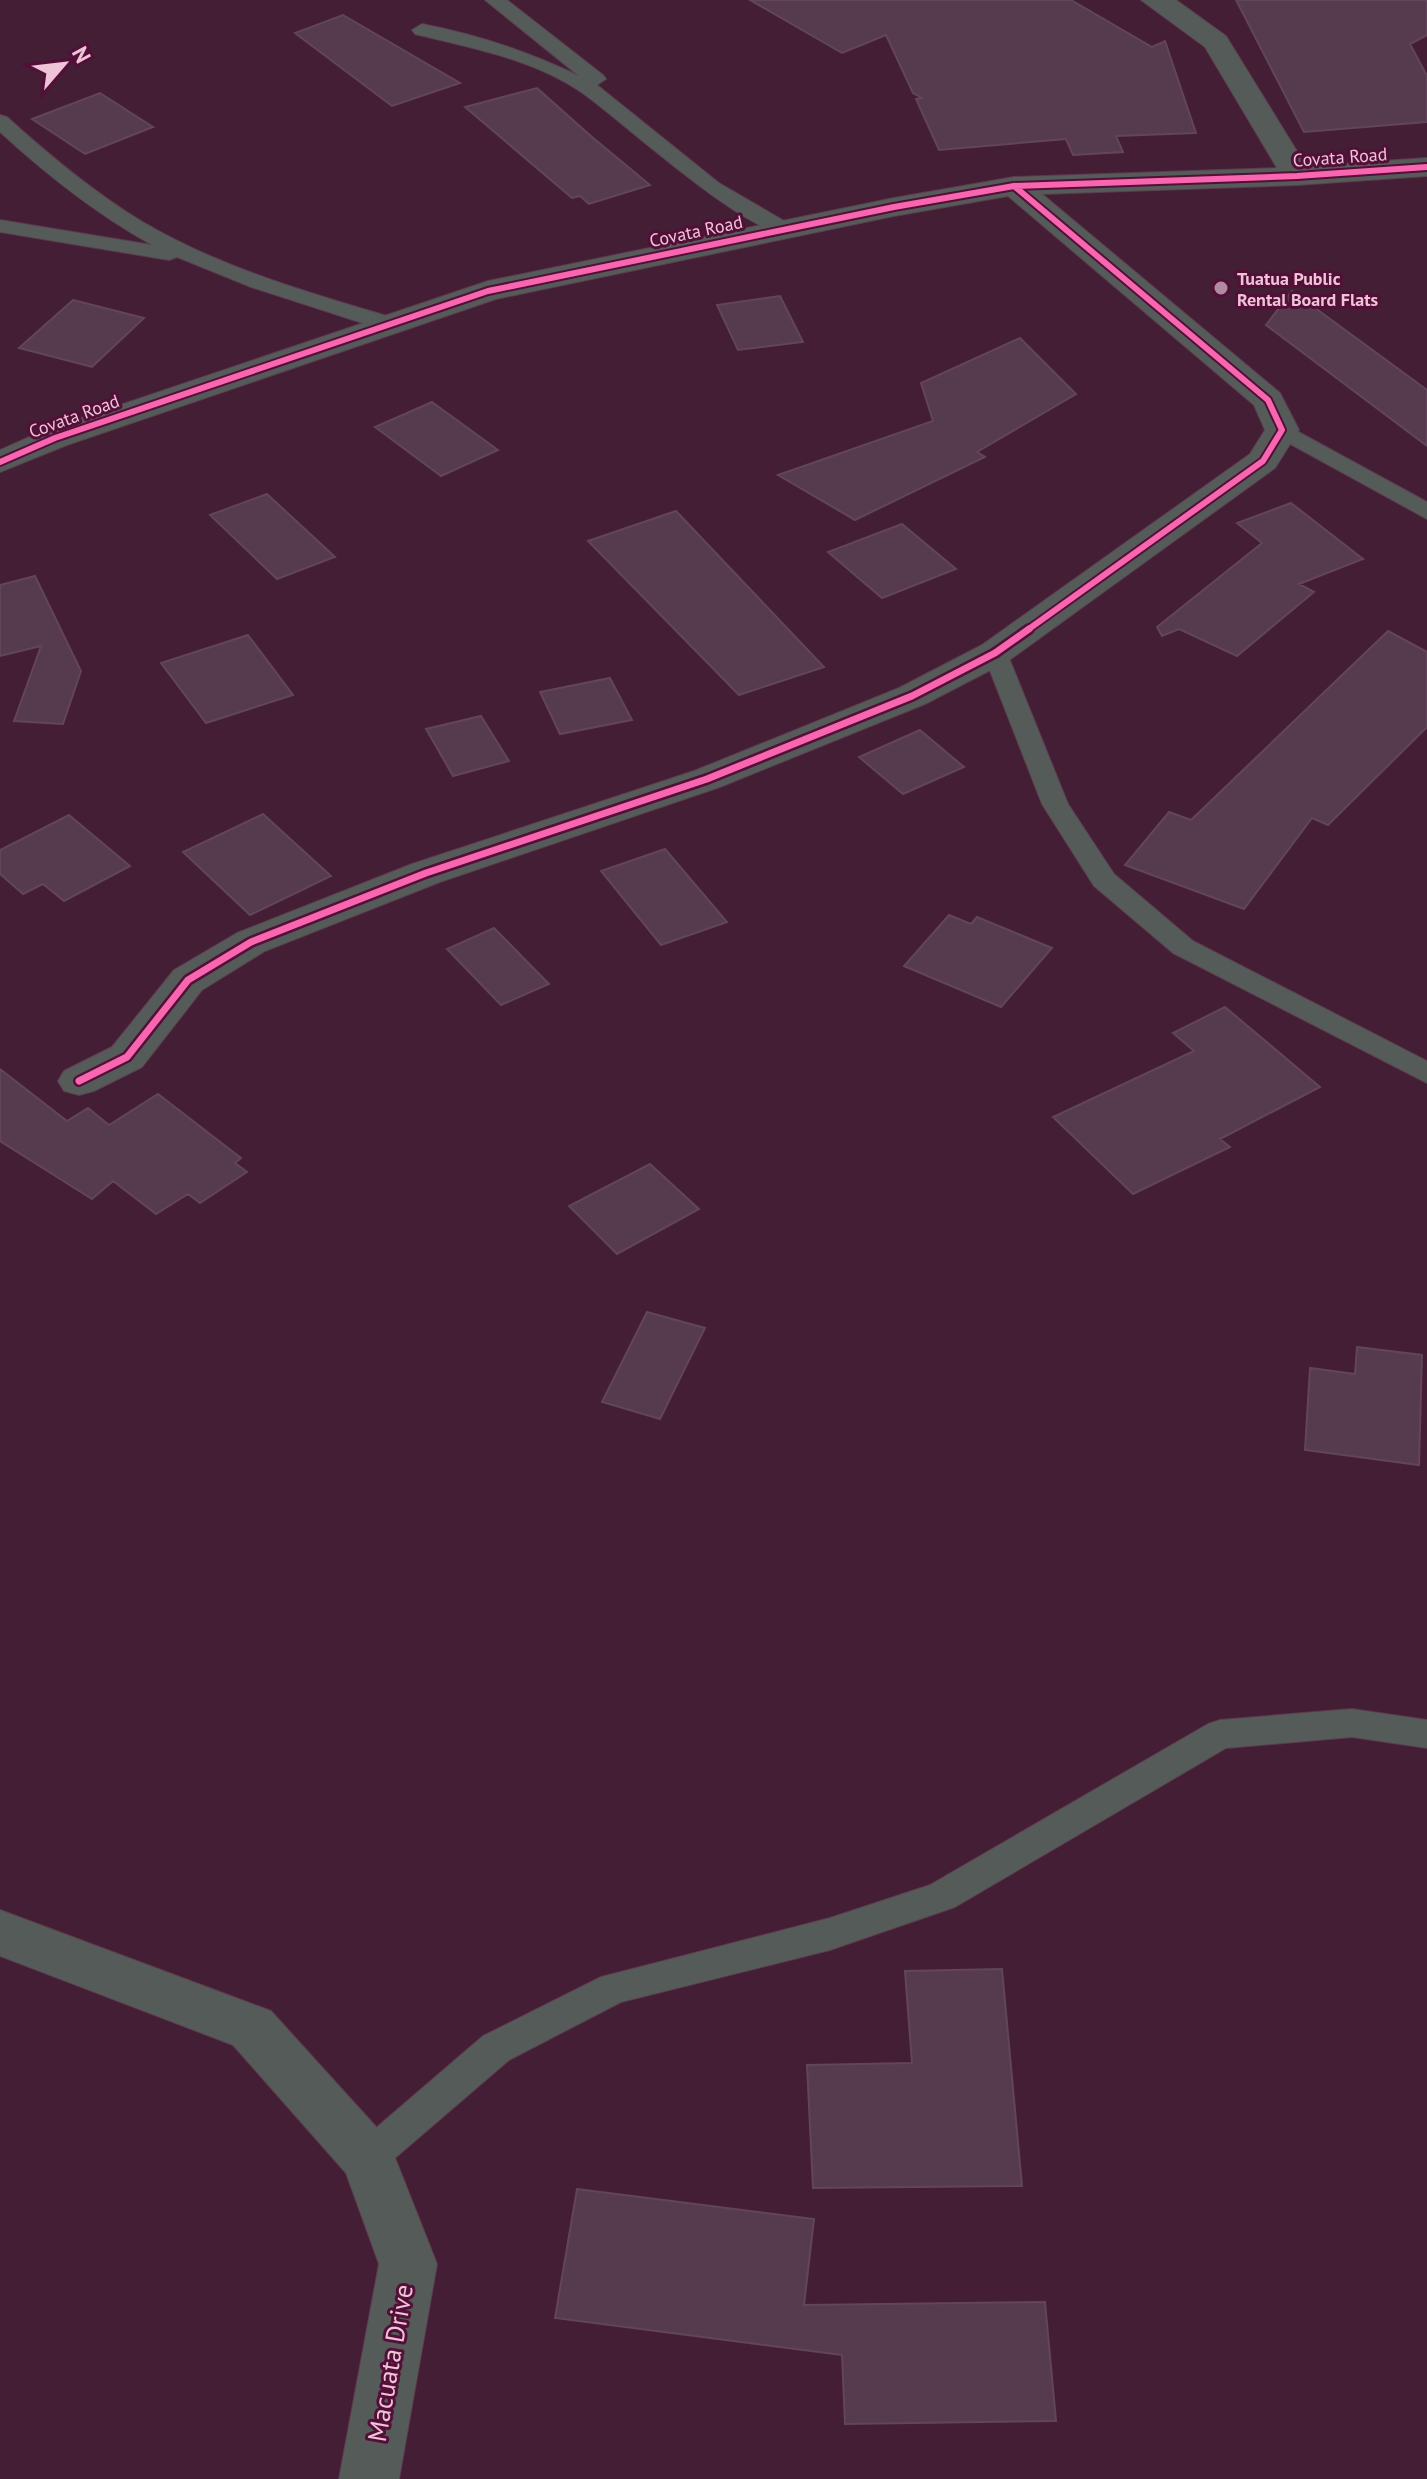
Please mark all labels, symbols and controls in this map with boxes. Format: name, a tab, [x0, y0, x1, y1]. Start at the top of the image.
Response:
north arrow	[24, 24, 104, 104]
text: N	[66, 42, 97, 68]
street label: Covata Road	[1292, 142, 1388, 172]
street label: Covata Road	[647, 210, 745, 252]
place label: Tuatua Public Rental Board Flats	[1237, 267, 1378, 311]
marker: Tuatua Public Rental Board Flats	[1212, 279, 1230, 297]
street label: Covata Road	[26, 389, 122, 443]
street label: Macuata Drive	[360, 2282, 420, 2444]

